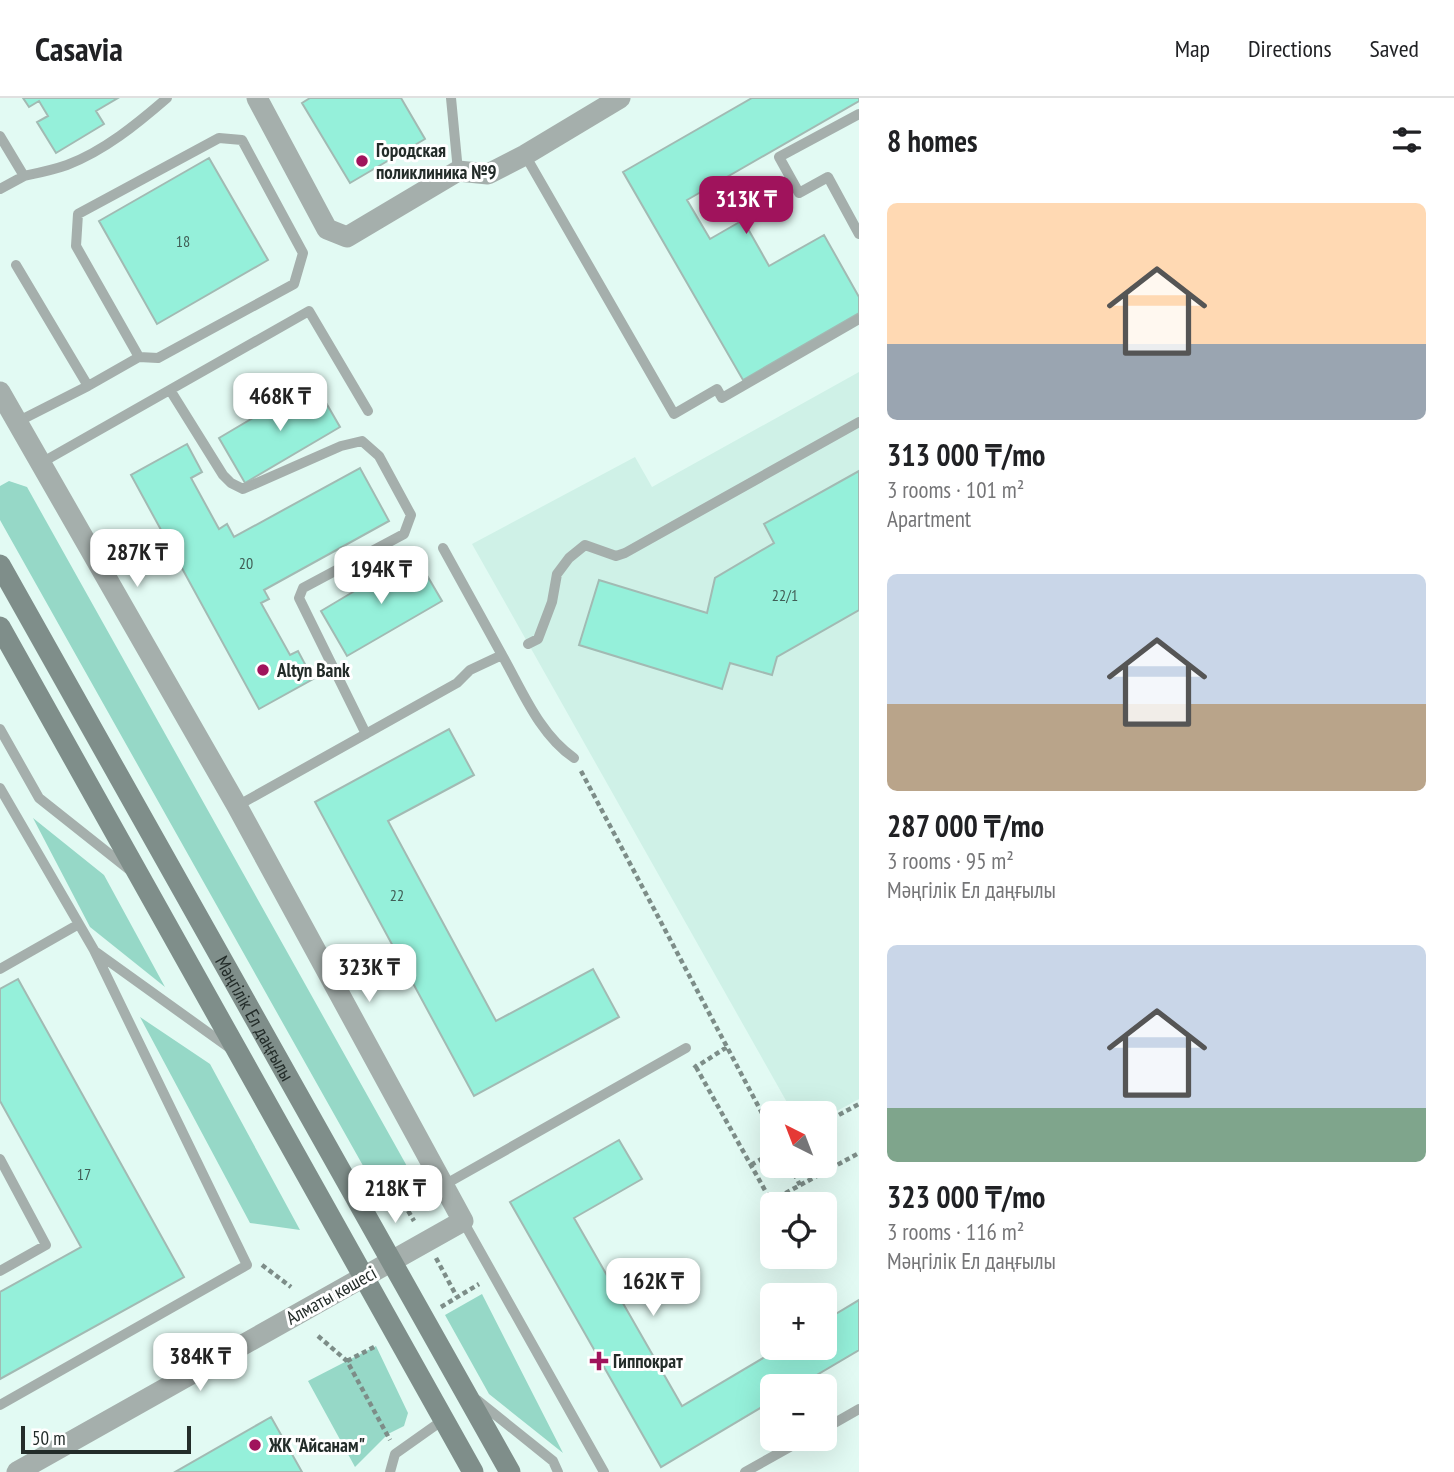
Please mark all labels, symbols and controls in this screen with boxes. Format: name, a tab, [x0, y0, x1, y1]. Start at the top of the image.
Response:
text: Casavia	[35, 27, 123, 70]
text: Map	[1175, 33, 1210, 64]
text: Directions	[1248, 33, 1332, 64]
text: Saved	[1370, 33, 1419, 64]
text: 8 homes	[887, 121, 978, 160]
icon: filters	[1388, 121, 1426, 159]
place label: Городская поликлиника №9	[376, 138, 497, 184]
marker: Городская поликлиника №9	[354, 153, 370, 169]
pin: 313K ₸	[689, 176, 803, 236]
text: 313K ₸	[715, 184, 777, 213]
house number: 18	[176, 231, 190, 251]
icon: home	[1094, 248, 1220, 374]
pin: 468K ₸	[223, 374, 337, 433]
text: 468K ₸	[249, 381, 311, 410]
text: 313 000 ₸/mo	[887, 435, 1045, 474]
text: 3 rooms · 101 m²	[887, 475, 1024, 504]
text: Apartment	[887, 504, 971, 533]
pin: 287K ₸	[80, 530, 194, 589]
text: 287K ₸	[106, 537, 168, 566]
pin: 194K ₸	[324, 546, 438, 606]
house number: 20	[239, 553, 253, 573]
text: 194K ₸	[350, 554, 412, 583]
house number: 22/1	[772, 585, 798, 605]
icon: home	[1094, 619, 1220, 745]
place label: Altyn Bank	[276, 658, 350, 682]
marker: Altyn Bank	[255, 662, 271, 678]
text: 287 000 ₸/mo	[887, 806, 1044, 845]
text: 3 rooms · 95 m²	[887, 846, 1014, 875]
text: Мәңгілік Ел даңғылы	[887, 875, 1056, 904]
house number: 22	[390, 885, 404, 905]
pin: 323K ₸	[312, 944, 426, 1004]
street label: Мәңгілік Ел даңғылы	[210, 952, 300, 1085]
text: 323K ₸	[338, 952, 400, 981]
icon: home	[1094, 990, 1220, 1116]
north arrow	[760, 1101, 836, 1178]
map controls	[760, 1101, 837, 1451]
house number: 17	[77, 1164, 91, 1184]
pin: 218K ₸	[338, 1166, 452, 1225]
text: 218K ₸	[364, 1173, 426, 1202]
text: 323 000 ₸/mo	[887, 1177, 1045, 1216]
button: locate	[760, 1192, 837, 1269]
text: 3 rooms · 116 m²	[887, 1217, 1024, 1246]
text: Мәңгілік Ел даңғылы	[887, 1246, 1056, 1275]
pin: 162K ₸	[596, 1258, 710, 1318]
street label: Алматы көшесі	[282, 1260, 380, 1330]
text: 162K ₸	[622, 1266, 684, 1295]
button: +	[760, 1283, 837, 1360]
pin: 384K ₸	[143, 1334, 257, 1393]
text: 384K ₸	[169, 1341, 231, 1370]
place label: Гиппократ	[613, 1349, 683, 1373]
marker: Гиппократ	[591, 1353, 607, 1369]
button: −	[760, 1374, 837, 1451]
scale bar	[21, 1423, 191, 1455]
text: 50 m	[32, 1426, 66, 1450]
place label: ЖК "Айсанам"	[268, 1433, 365, 1457]
marker: ЖК "Айсанам"	[247, 1437, 263, 1453]

